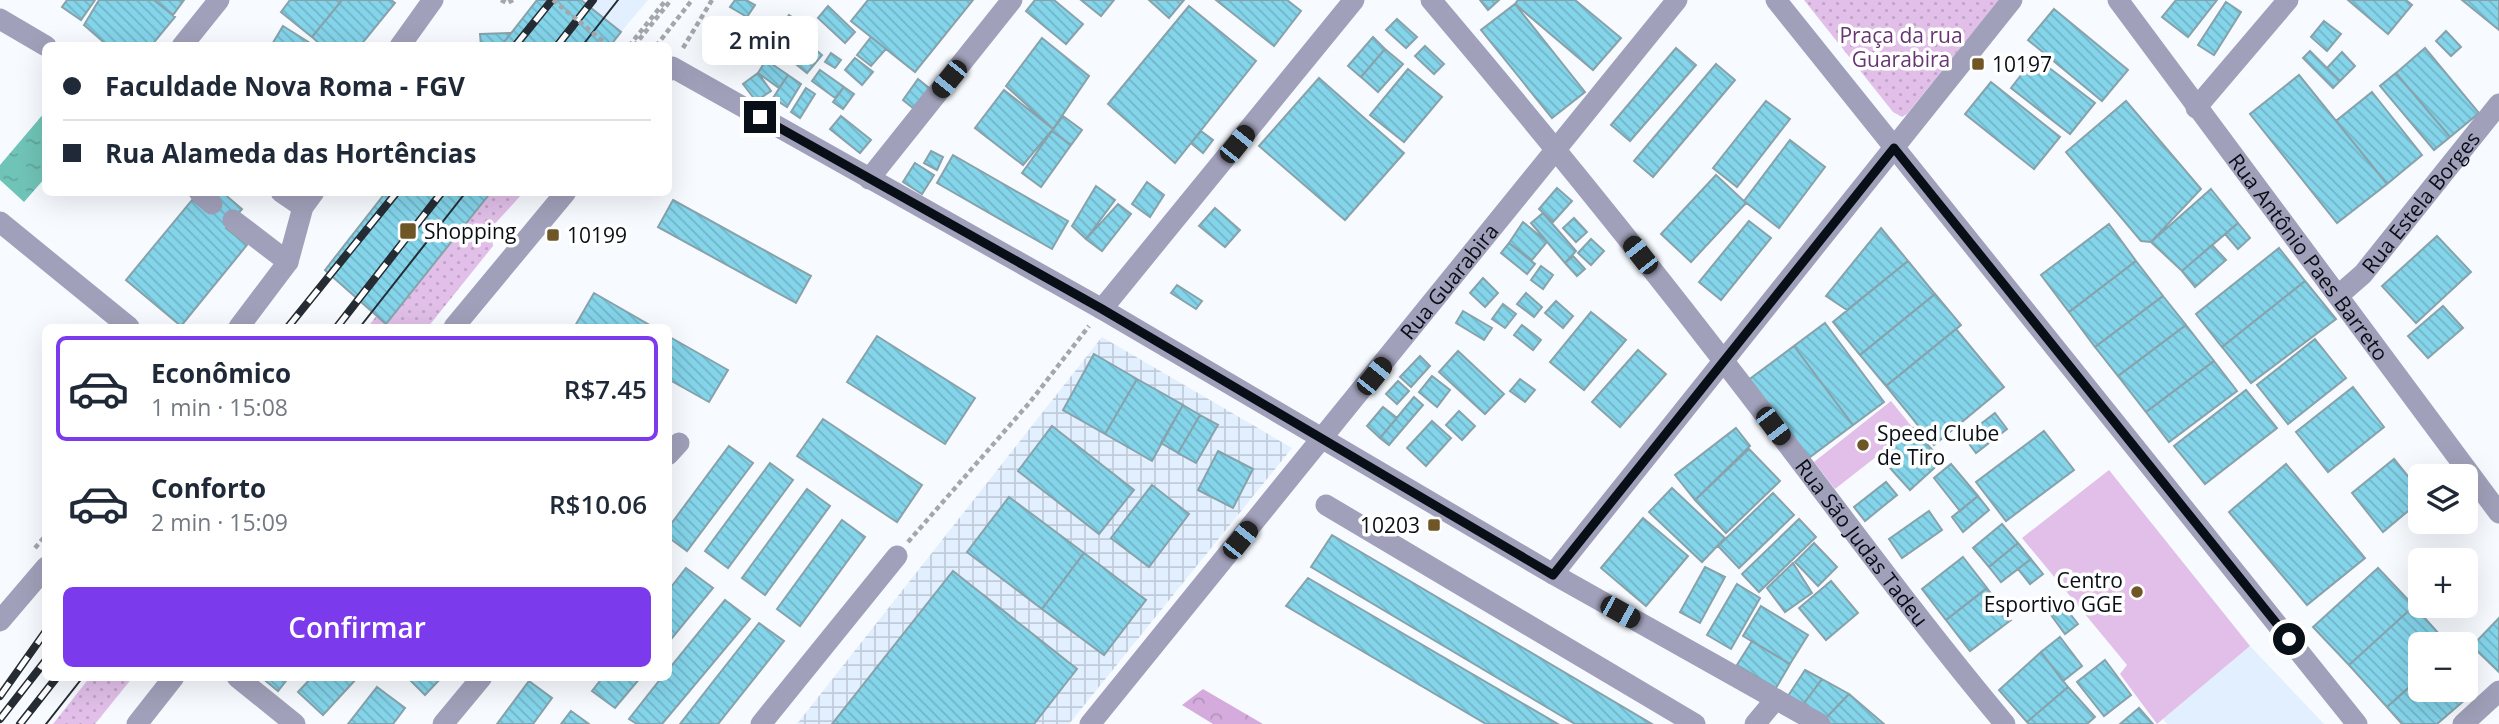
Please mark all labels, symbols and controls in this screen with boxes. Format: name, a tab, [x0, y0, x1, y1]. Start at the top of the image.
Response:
callout: 2 min	[702, 16, 818, 64]
park label: Praça da rua Guarabira	[1839, 21, 1963, 73]
text: 2 min	[729, 24, 791, 56]
place label: 10197	[1992, 50, 2052, 78]
car	[928, 56, 971, 102]
marker: 10197	[1970, 56, 1986, 72]
text: Faculdade Nova Roma - FGV	[105, 68, 465, 104]
route end	[744, 101, 776, 133]
car	[1216, 121, 1259, 167]
street label: Rua Estela Borges	[2355, 125, 2486, 279]
text: Rua Alameda das Hortências	[105, 135, 476, 171]
street label: Rua Antônio Paes Barreto	[2223, 148, 2395, 366]
place label: Shopping	[424, 217, 516, 245]
street label: Rua Guarabira	[1394, 217, 1504, 345]
marker: Shopping	[398, 221, 418, 241]
place label: 10199	[567, 221, 627, 249]
marker: 10199	[545, 227, 561, 243]
car	[1619, 232, 1662, 278]
car	[1353, 353, 1396, 399]
text: Econômico	[151, 355, 291, 391]
icon: car	[67, 357, 130, 420]
text: R$7.45	[564, 371, 647, 407]
text: 1 min · 15:08	[151, 391, 288, 423]
car	[1752, 403, 1795, 449]
place label: Speed Clube de Tiro	[1877, 419, 1999, 471]
marker: Speed Clube de Tiro	[1855, 437, 1871, 453]
street label: Rua São Judas Tadeu	[1789, 453, 1935, 632]
map controls	[2408, 464, 2478, 702]
button: layers	[2408, 464, 2478, 534]
text: Conforto	[151, 470, 266, 506]
icon: car	[67, 472, 130, 535]
text: R$10.06	[549, 486, 647, 522]
text: 2 min · 15:09	[151, 506, 288, 538]
place label: 10203	[1360, 511, 1420, 539]
car	[1219, 517, 1262, 563]
marker: 10203	[1426, 517, 1442, 533]
button: +	[2408, 548, 2478, 618]
place label: Centro Esportivo GGE	[1984, 566, 2123, 618]
marker: Centro Esportivo GGE	[2129, 584, 2145, 600]
button: Confirmar	[63, 587, 651, 667]
car	[1597, 593, 1644, 631]
route start	[2273, 623, 2305, 655]
button: −	[2408, 632, 2478, 702]

